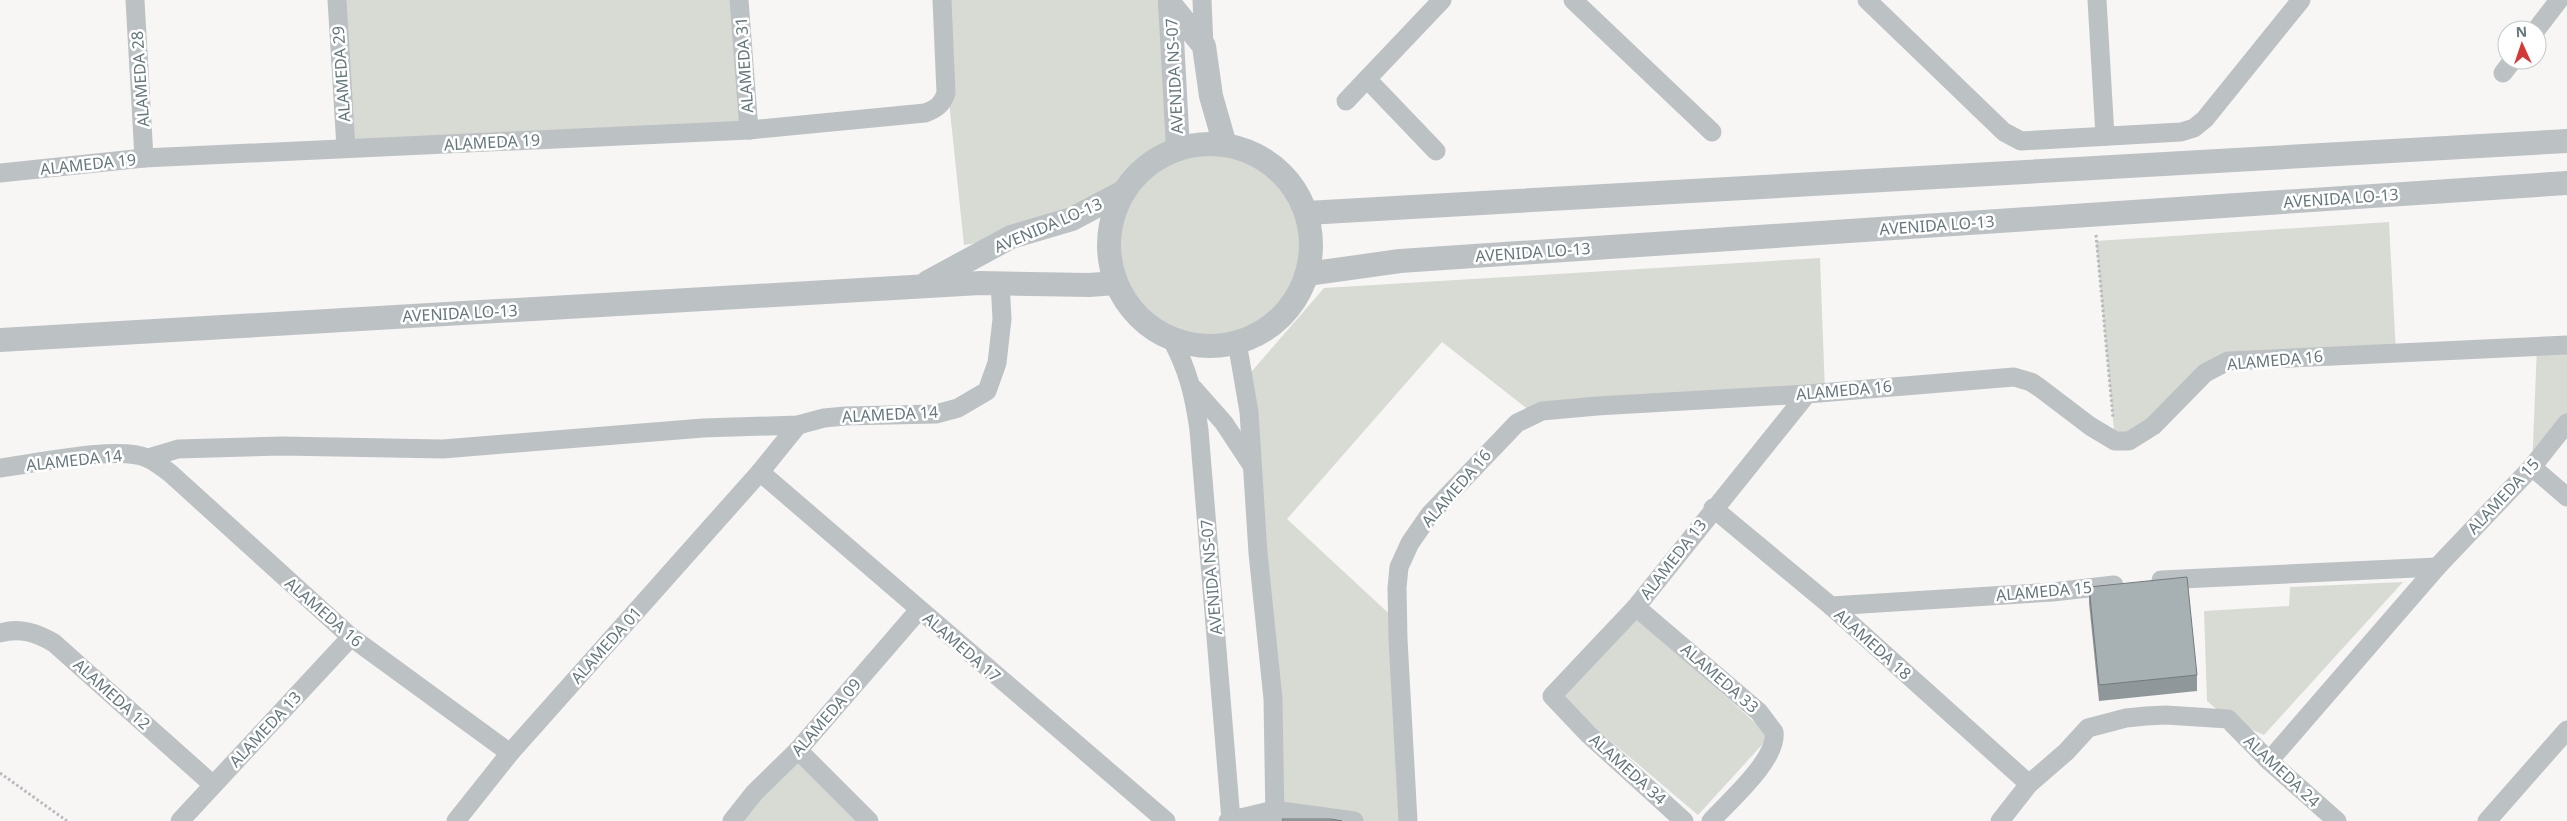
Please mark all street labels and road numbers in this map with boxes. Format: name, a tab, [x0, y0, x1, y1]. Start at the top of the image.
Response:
street label: ALAMEDA 31	[730, 16, 758, 114]
street label: AVENIDA NS-07	[1160, 18, 1188, 134]
street label: ALAMEDA 29	[327, 25, 355, 123]
street label: ALAMEDA 28	[126, 30, 154, 128]
street label: ALAMEDA 19	[443, 128, 541, 156]
street label: ALAMEDA 19	[39, 148, 137, 180]
street label: AVENIDA LO-13	[2283, 183, 2399, 213]
street label: AVENIDA LO-13	[991, 192, 1105, 258]
street label: AVENIDA LO-13	[1879, 210, 1995, 240]
street label: AVENIDA LO-13	[1475, 237, 1591, 267]
street label: AVENIDA LO-13	[402, 299, 518, 327]
street label: ALAMEDA 16	[2226, 345, 2324, 375]
street label: ALAMEDA 16	[1795, 375, 1893, 405]
street label: ALAMEDA 14	[841, 400, 939, 428]
street label: ALAMEDA 14	[25, 444, 123, 476]
street label: ALAMEDA 16	[1416, 444, 1496, 532]
street label: ALAMEDA 15	[2462, 453, 2544, 539]
street label: ALAMEDA 13	[1635, 514, 1711, 604]
street label: AVENIDA NS-07	[1195, 518, 1227, 636]
street label: ALAMEDA 16	[280, 572, 368, 652]
street label: ALAMEDA 15	[1995, 576, 2093, 606]
street label: ALAMEDA 01	[566, 602, 646, 688]
street label: ALAMEDA 18	[1830, 604, 1916, 684]
street label: ALAMEDA 17	[918, 607, 1006, 687]
street label: ALAMEDA 33	[1676, 638, 1764, 718]
street label: ALAMEDA 12	[69, 654, 155, 734]
street label: ALAMEDA 09	[786, 673, 866, 761]
street label: ALAMEDA 13	[224, 686, 306, 772]
street label: ALAMEDA 34	[1585, 729, 1671, 809]
street label: ALAMEDA 24	[2239, 730, 2325, 812]

